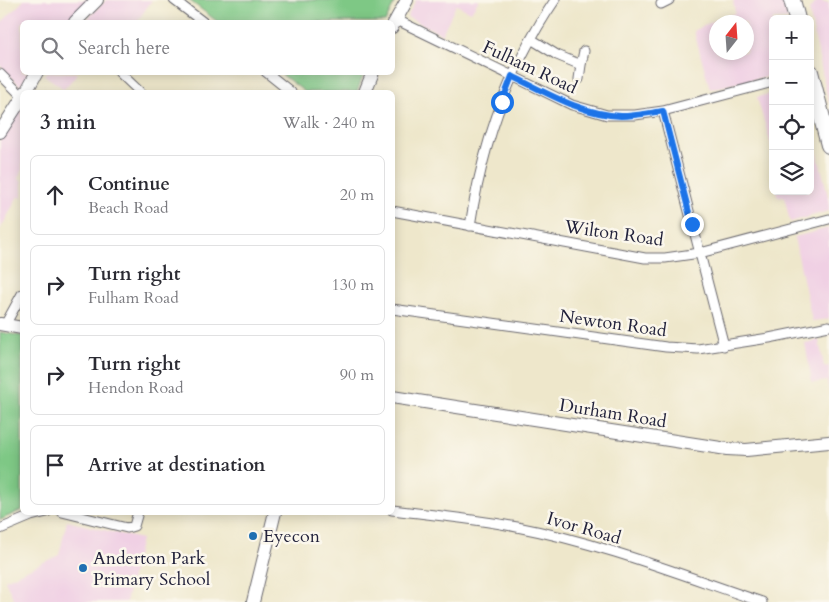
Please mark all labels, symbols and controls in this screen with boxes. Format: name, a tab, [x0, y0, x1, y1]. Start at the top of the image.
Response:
north arrow	[709, 15, 754, 60]
map controls	[769, 15, 814, 195]
button: +	[769, 15, 814, 60]
search box	[20, 20, 395, 75]
icon: search	[38, 34, 66, 62]
text: Search here	[78, 35, 170, 61]
street label: Fulham Road	[478, 35, 582, 101]
button: −	[769, 60, 814, 105]
route start	[491, 91, 514, 114]
button: locate	[769, 105, 814, 150]
text: 3 min	[40, 108, 96, 137]
text: Walk · 240 m	[283, 112, 375, 134]
button: layers	[769, 150, 814, 195]
text: Continue	[88, 171, 170, 197]
icon: ahead	[41, 181, 69, 209]
text: 20 m	[340, 184, 374, 206]
text: Beach Road	[88, 197, 169, 219]
route end	[681, 213, 704, 236]
street label: Wilton Road	[562, 214, 665, 253]
text: Turn right	[88, 261, 180, 287]
icon: right	[41, 271, 69, 299]
text: 130 m	[332, 274, 374, 296]
text: Fulham Road	[88, 287, 179, 309]
street label: Newton Road	[558, 304, 669, 343]
text: Turn right	[88, 351, 180, 377]
icon: right	[41, 361, 69, 389]
text: 90 m	[340, 364, 374, 386]
text: Hendon Road	[88, 377, 183, 399]
street label: Durham Road	[557, 393, 669, 434]
icon: arrive	[41, 451, 69, 479]
text: Arrive at destination	[88, 452, 265, 478]
street label: Ivor Road	[544, 506, 624, 551]
place label: Eyecon	[263, 524, 321, 549]
marker: Eyecon	[247, 530, 259, 542]
place label: Anderton Park Primary School	[93, 546, 211, 592]
marker: Anderton Park Primary School	[77, 562, 89, 574]

